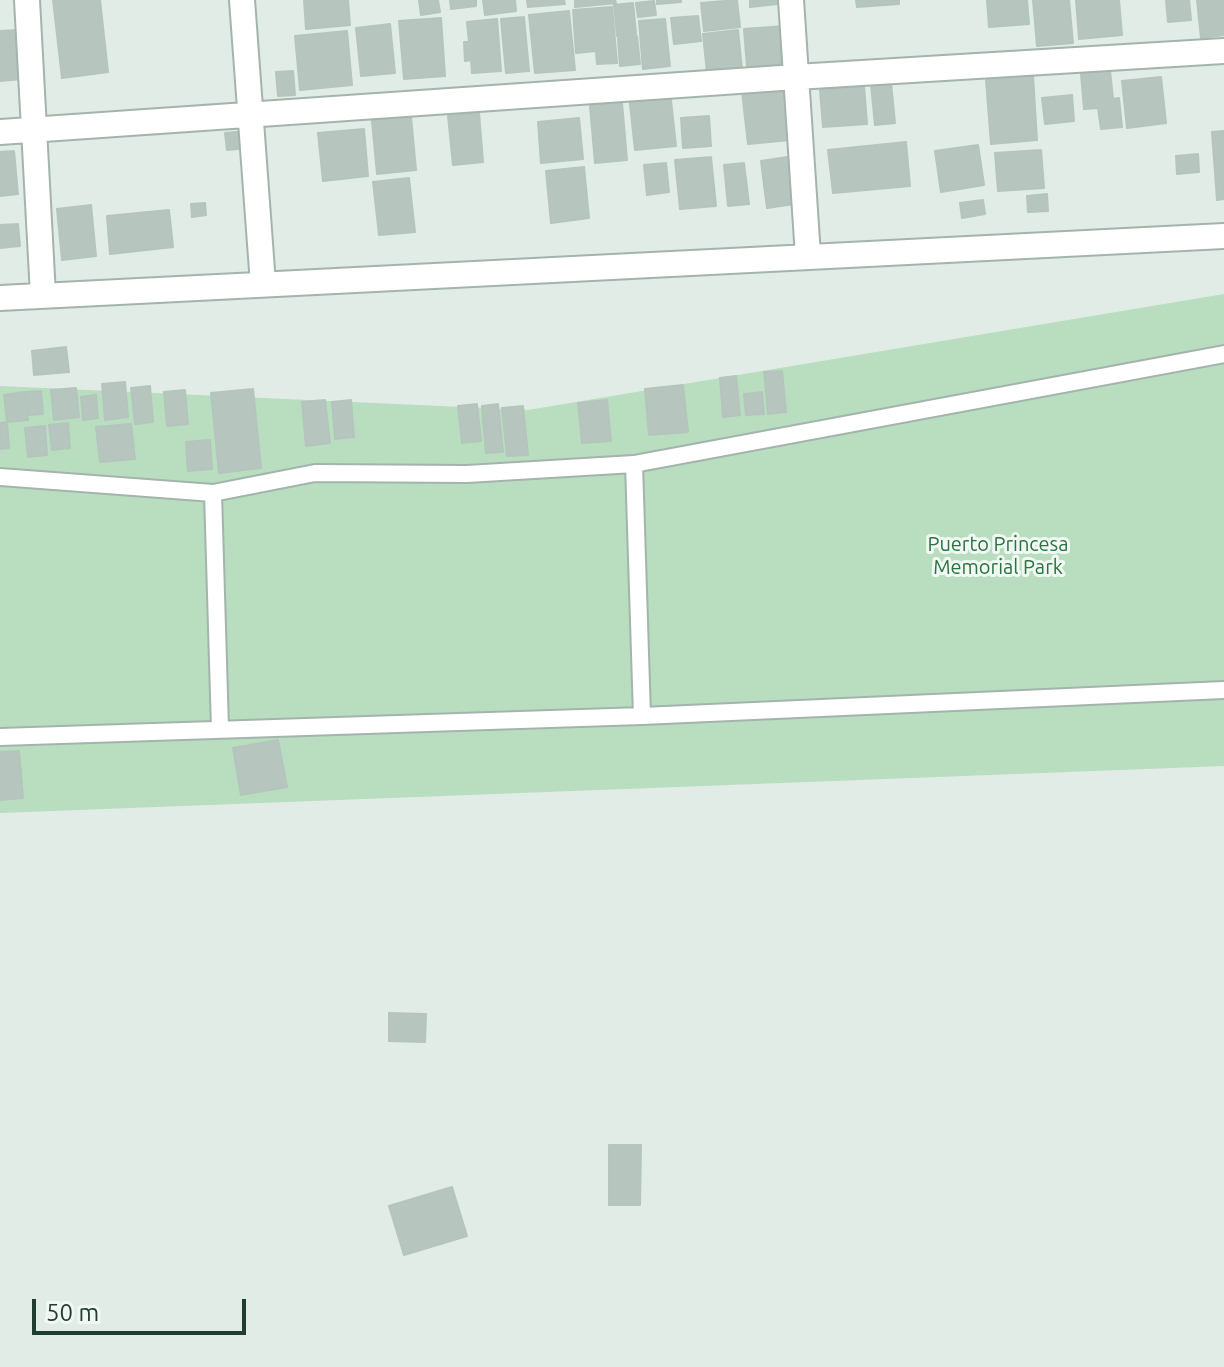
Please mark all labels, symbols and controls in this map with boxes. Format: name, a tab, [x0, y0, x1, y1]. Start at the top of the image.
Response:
park label: Puerto Princesa Memorial Park	[927, 532, 1069, 579]
scale bar	[36, 1283, 250, 1333]
text: 50 m	[46, 1299, 99, 1326]

